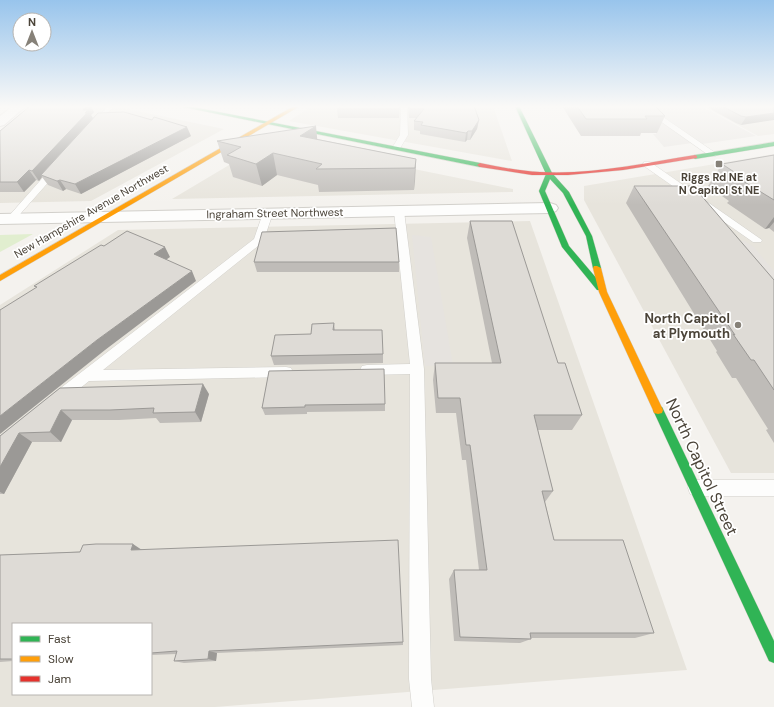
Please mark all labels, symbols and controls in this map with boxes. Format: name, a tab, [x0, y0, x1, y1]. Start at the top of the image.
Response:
north arrow	[12, 12, 52, 52]
text: N	[28, 15, 36, 29]
marker: Riggs Rd NE at N Capitol St NE	[714, 159, 724, 169]
street label: New Hampshire Avenue Northwest	[11, 161, 171, 261]
place label: Riggs Rd NE at N Capitol St NE	[679, 170, 759, 197]
street label: Ingraham Street Northwest	[206, 205, 344, 221]
place label: North Capitol at Plymouth	[644, 310, 730, 342]
marker: North Capitol at Plymouth	[733, 320, 743, 330]
street label: North Capitol Street	[661, 395, 743, 539]
legend	[12, 623, 152, 695]
text: Fast	[48, 631, 71, 647]
text: Slow	[48, 651, 74, 667]
text: Jam	[48, 671, 71, 687]

